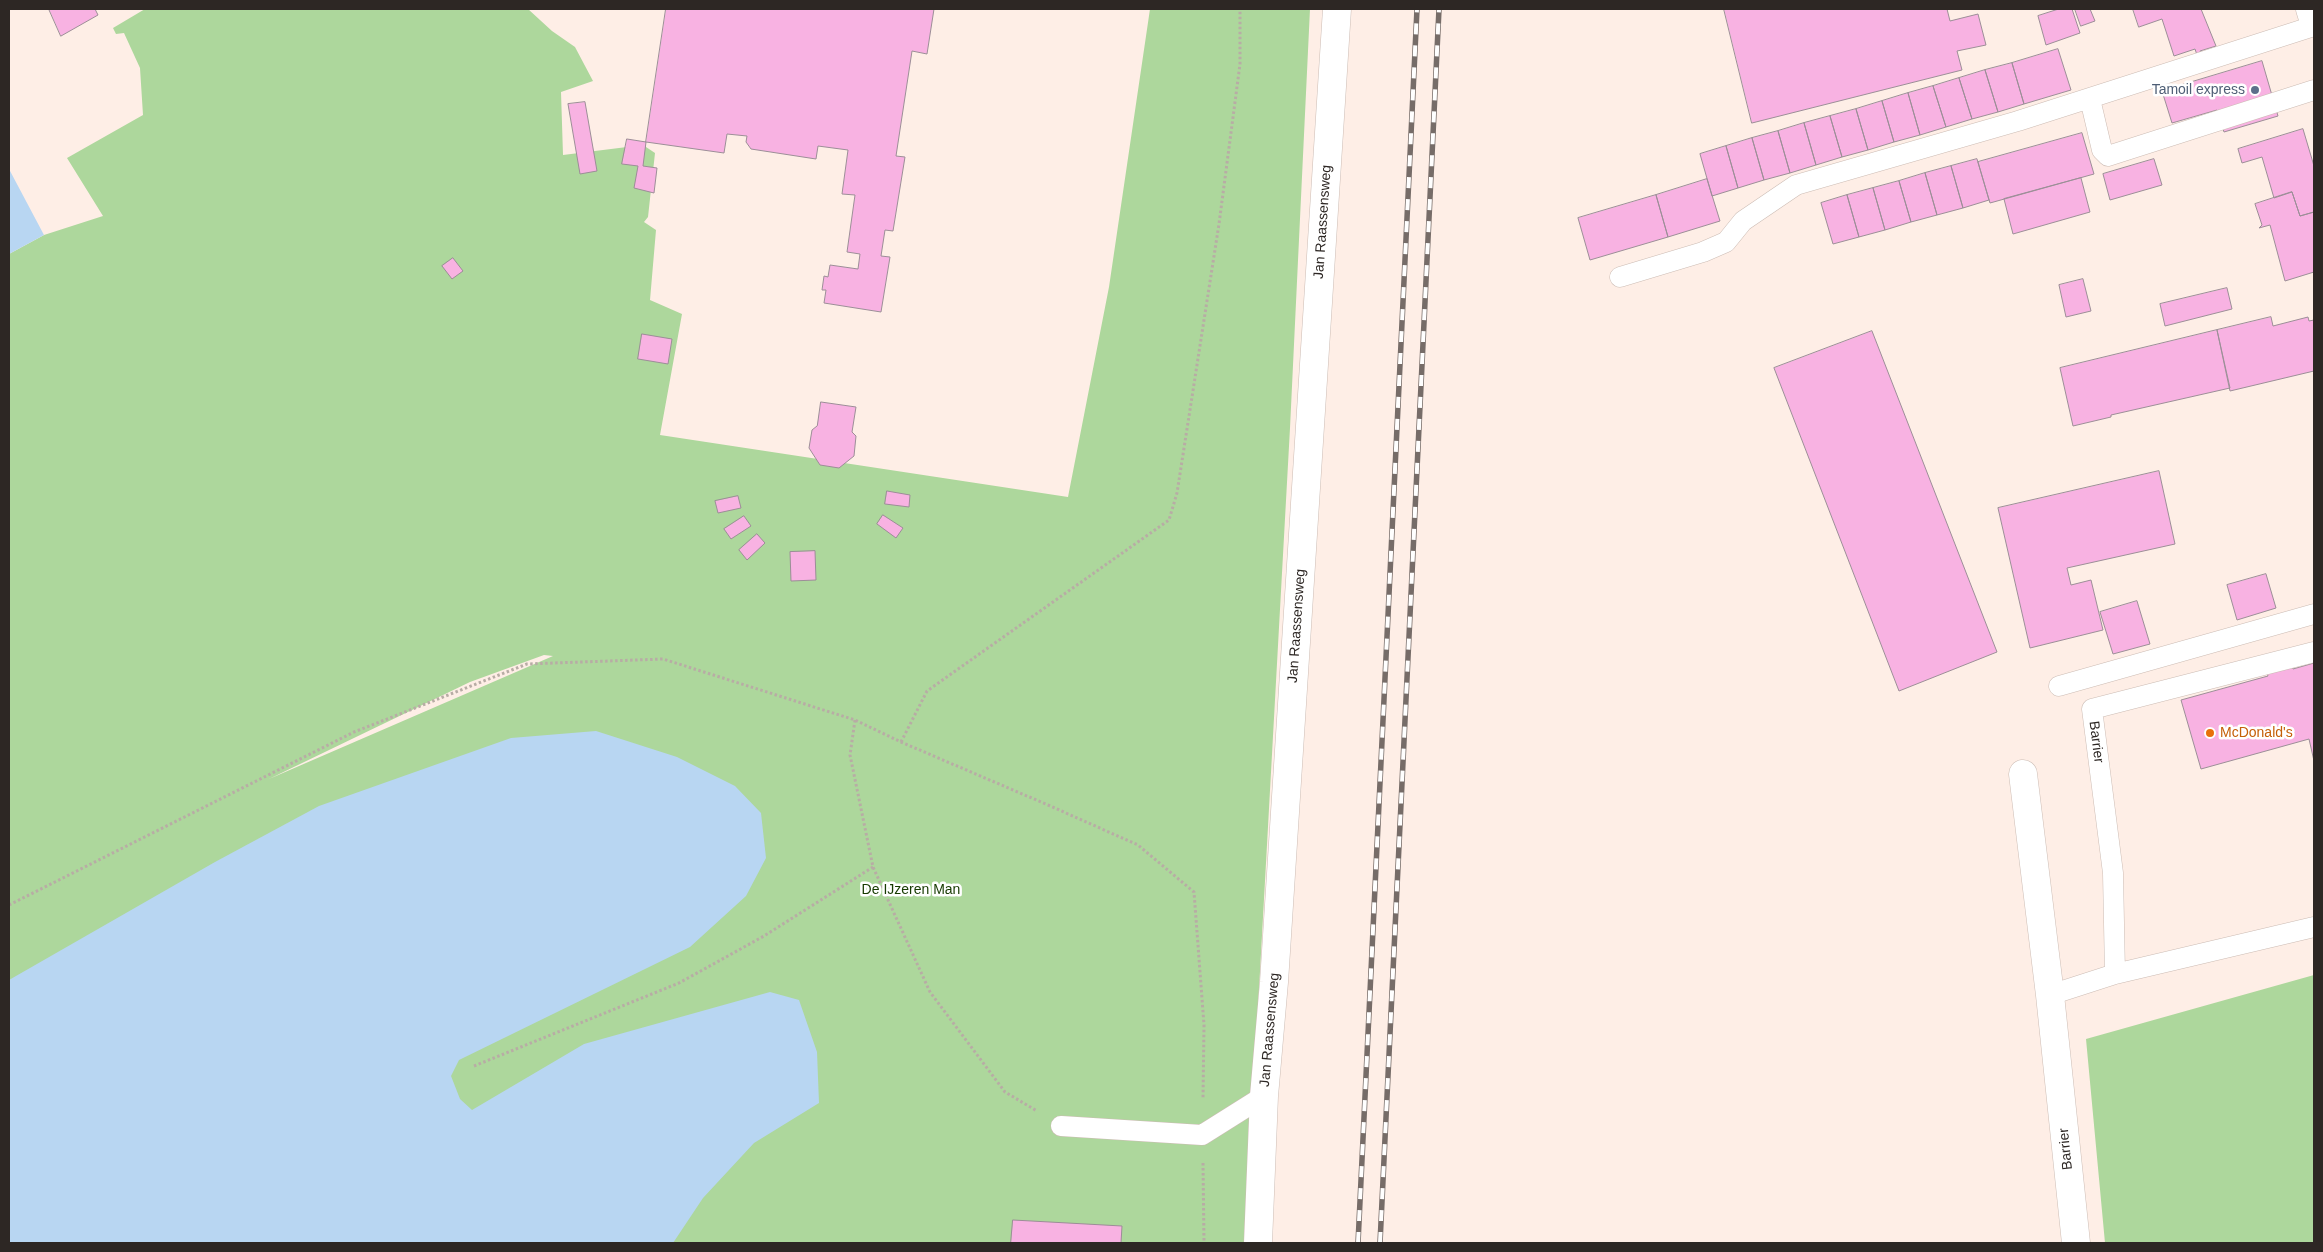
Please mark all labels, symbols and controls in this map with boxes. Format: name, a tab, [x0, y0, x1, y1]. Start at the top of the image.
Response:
place label: Tamoil express	[2152, 82, 2245, 98]
marker: Tamoil express	[2249, 84, 2261, 96]
street label: Jan Raassensweg	[1311, 164, 1335, 280]
street label: Jan Raassensweg	[1285, 568, 1309, 684]
street label: Barrier	[2085, 720, 2107, 764]
place label: McDonald's	[2220, 725, 2293, 741]
marker: McDonald's	[2204, 727, 2216, 739]
park label: De IJzeren Man	[862, 882, 960, 898]
street label: Jan Raassensweg	[1257, 972, 1283, 1088]
street label: Barrier	[2055, 1127, 2077, 1171]

